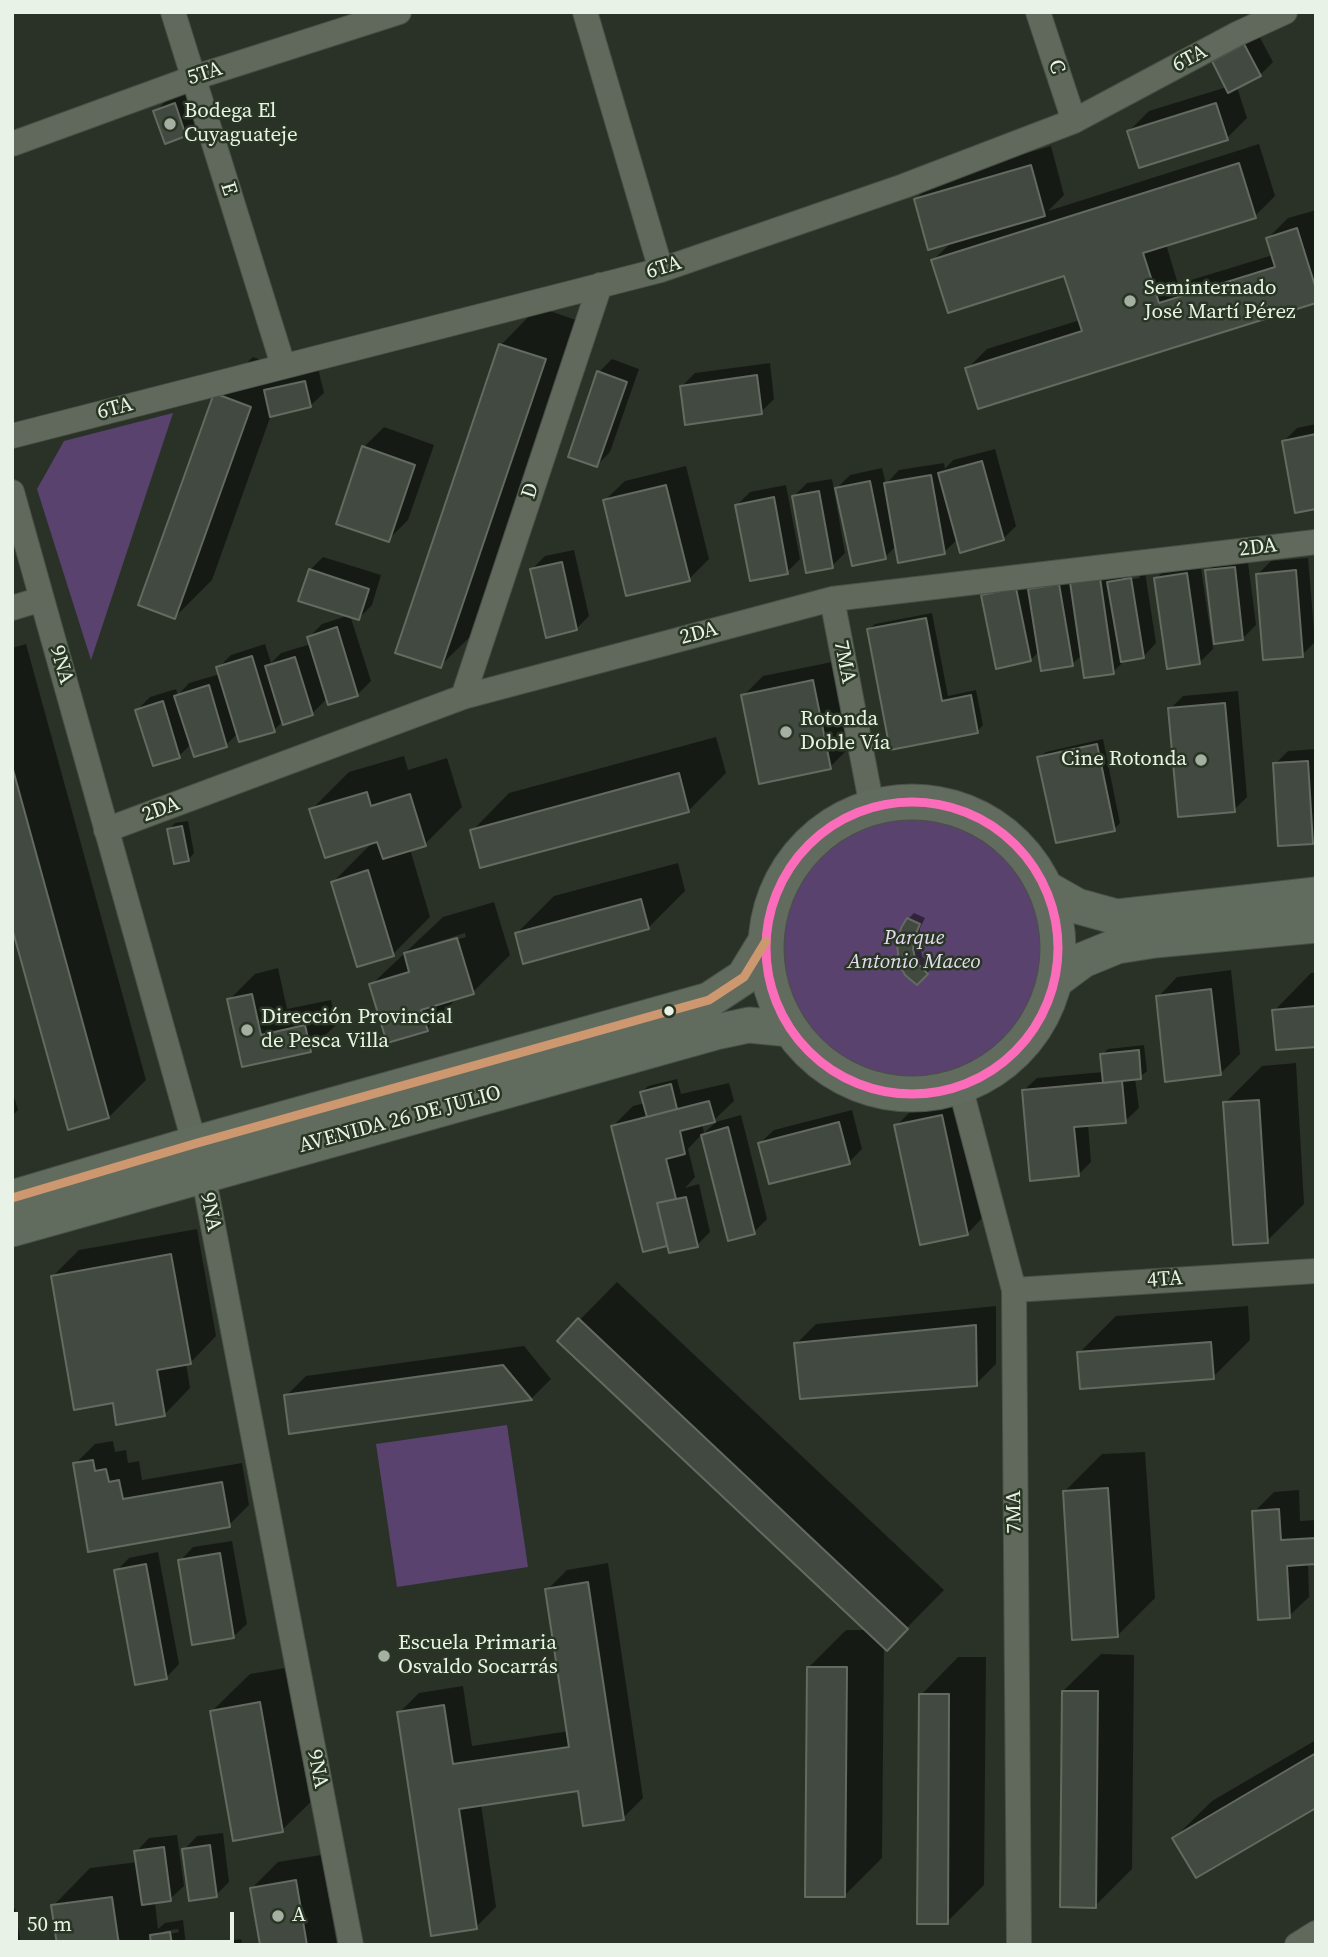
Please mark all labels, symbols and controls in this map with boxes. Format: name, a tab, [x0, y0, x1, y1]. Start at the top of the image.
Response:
street label: 6TA	[1168, 40, 1212, 78]
street label: 5TA	[184, 57, 226, 91]
street label: C	[1042, 57, 1070, 77]
place label: Bodega El Cuyaguateje	[184, 99, 298, 149]
marker: Bodega El Cuyaguateje	[162, 116, 178, 132]
street label: E	[214, 179, 242, 199]
street label: 6TA	[643, 251, 685, 285]
place label: Seminternado José Martí Pérez	[1144, 276, 1296, 326]
marker: Seminternado José Martí Pérez	[1122, 293, 1138, 309]
street label: 6TA	[95, 392, 135, 426]
street label: D	[517, 480, 545, 502]
street label: 2DA	[1238, 533, 1278, 563]
street label: 2DA	[677, 617, 721, 651]
street label: 7MA	[827, 638, 861, 686]
street label: 9NA	[44, 643, 78, 687]
place label: Rotonda Doble Vía	[800, 707, 890, 757]
marker: Rotonda Doble Vía	[778, 724, 794, 740]
place label: Cine Rotonda	[1061, 747, 1187, 773]
marker: Cine Rotonda	[1193, 752, 1209, 768]
street label: 2DA	[139, 792, 183, 828]
park label: Parque Antonio Maceo	[847, 926, 981, 976]
unlabelled marker	[662, 1004, 676, 1018]
place label: Dirección Provincial de Pesca Villa	[261, 1005, 453, 1055]
marker: Dirección Provincial de Pesca Villa	[239, 1022, 255, 1038]
street label: AVENIDA 26 DE JULIO	[296, 1081, 504, 1159]
street label: 9NA	[194, 1190, 226, 1234]
street label: 4TA	[1146, 1266, 1184, 1294]
street label: 7MA	[1002, 1490, 1028, 1534]
place label: Escuela Primaria Osvaldo Socarrás	[398, 1631, 558, 1681]
marker: Escuela Primaria Osvaldo Socarrás	[376, 1648, 392, 1664]
street label: 9NA	[301, 1747, 333, 1791]
scale bar	[18, 1898, 238, 1942]
place label: A	[292, 1903, 306, 1929]
marker: A	[270, 1908, 286, 1924]
text: 50 m	[27, 1909, 72, 1938]

